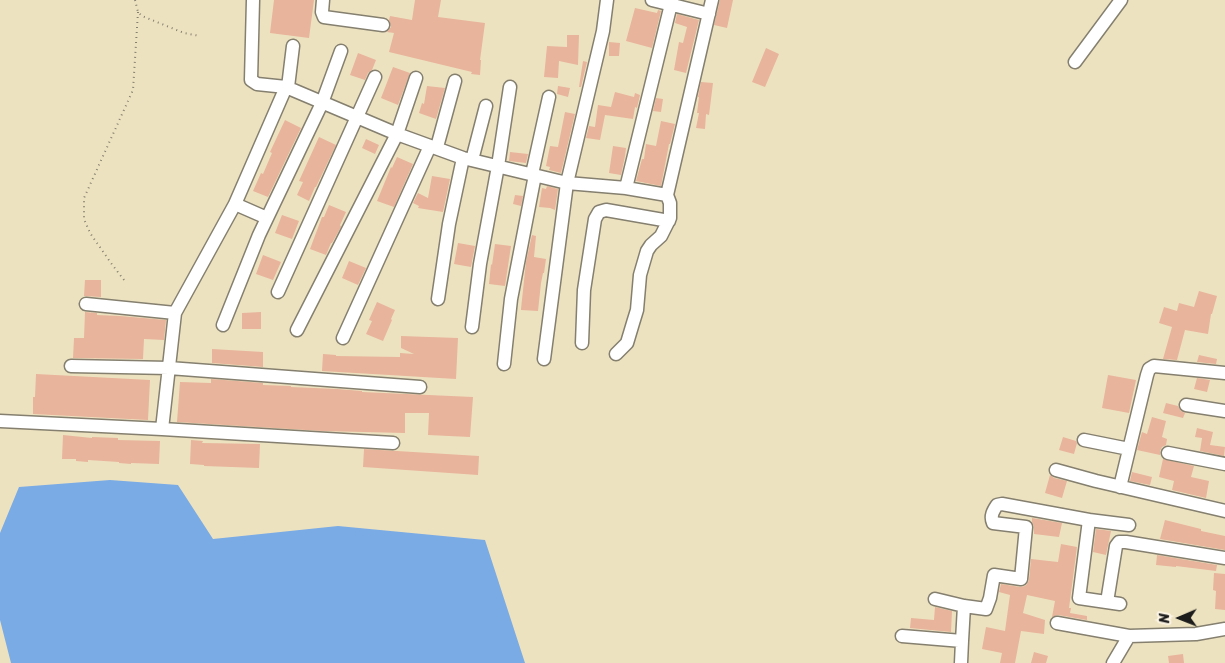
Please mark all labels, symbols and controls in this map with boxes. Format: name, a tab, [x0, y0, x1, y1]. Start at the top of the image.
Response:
north arrow	[1155, 593, 1205, 643]
text: N	[1152, 613, 1177, 623]

